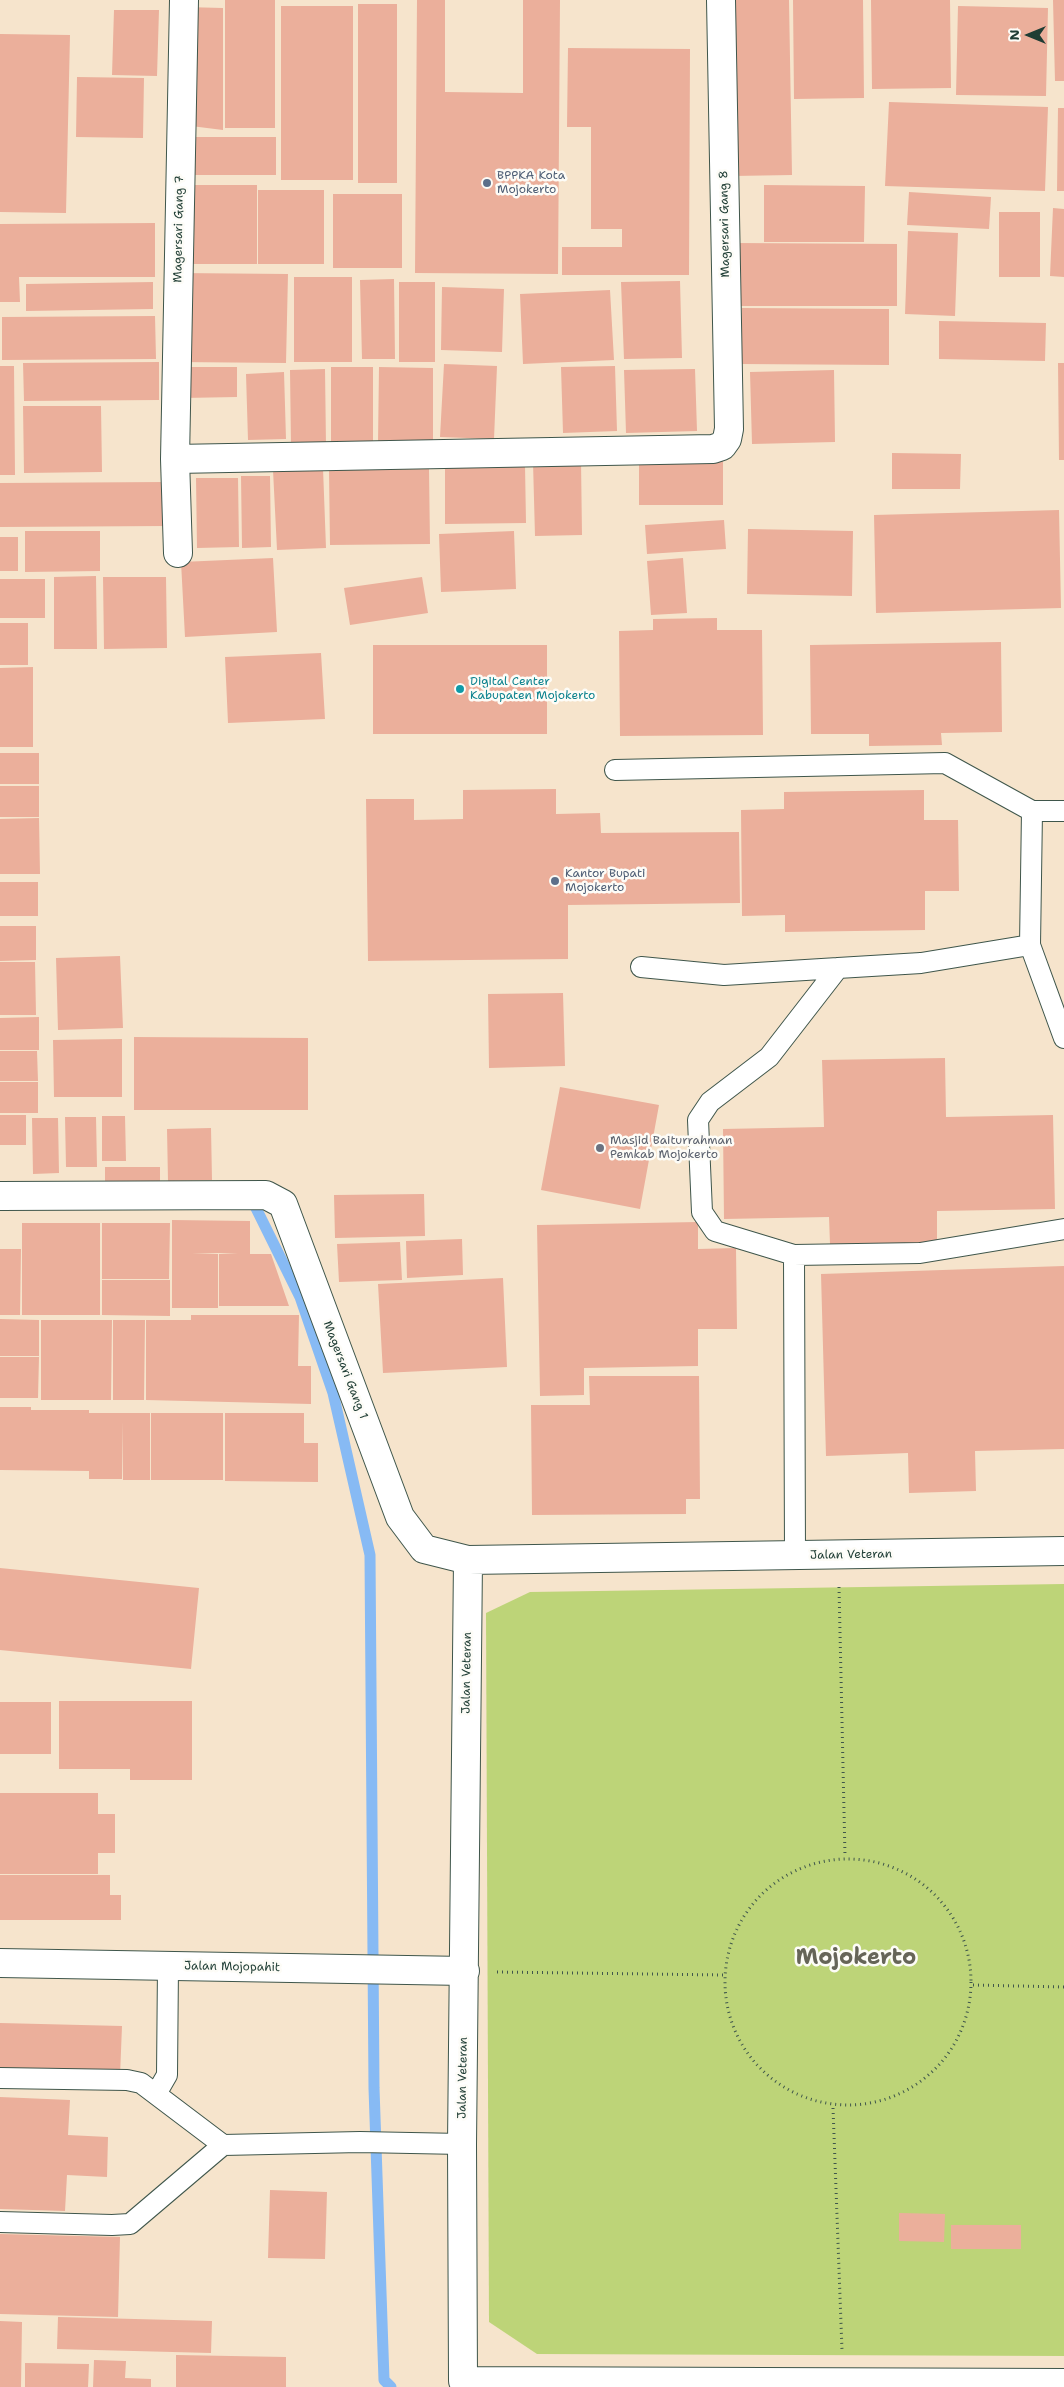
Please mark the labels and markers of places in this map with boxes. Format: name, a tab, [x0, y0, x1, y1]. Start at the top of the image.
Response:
place label: BPPKA Kota Mojokerto	[497, 169, 565, 197]
marker: BPPKA Kota Mojokerto	[481, 177, 493, 189]
place label: Digital Center Kabupaten Mojokerto	[470, 675, 595, 703]
marker: Digital Center Kabupaten Mojokerto	[454, 683, 466, 695]
place label: Kantor Bupati Mojokerto	[565, 867, 645, 895]
marker: Kantor Bupati Mojokerto	[549, 875, 561, 887]
place label: Masjid Baiturrahman Pemkab Mojokerto	[610, 1134, 732, 1162]
marker: Masjid Baiturrahman Pemkab Mojokerto	[594, 1142, 606, 1154]

